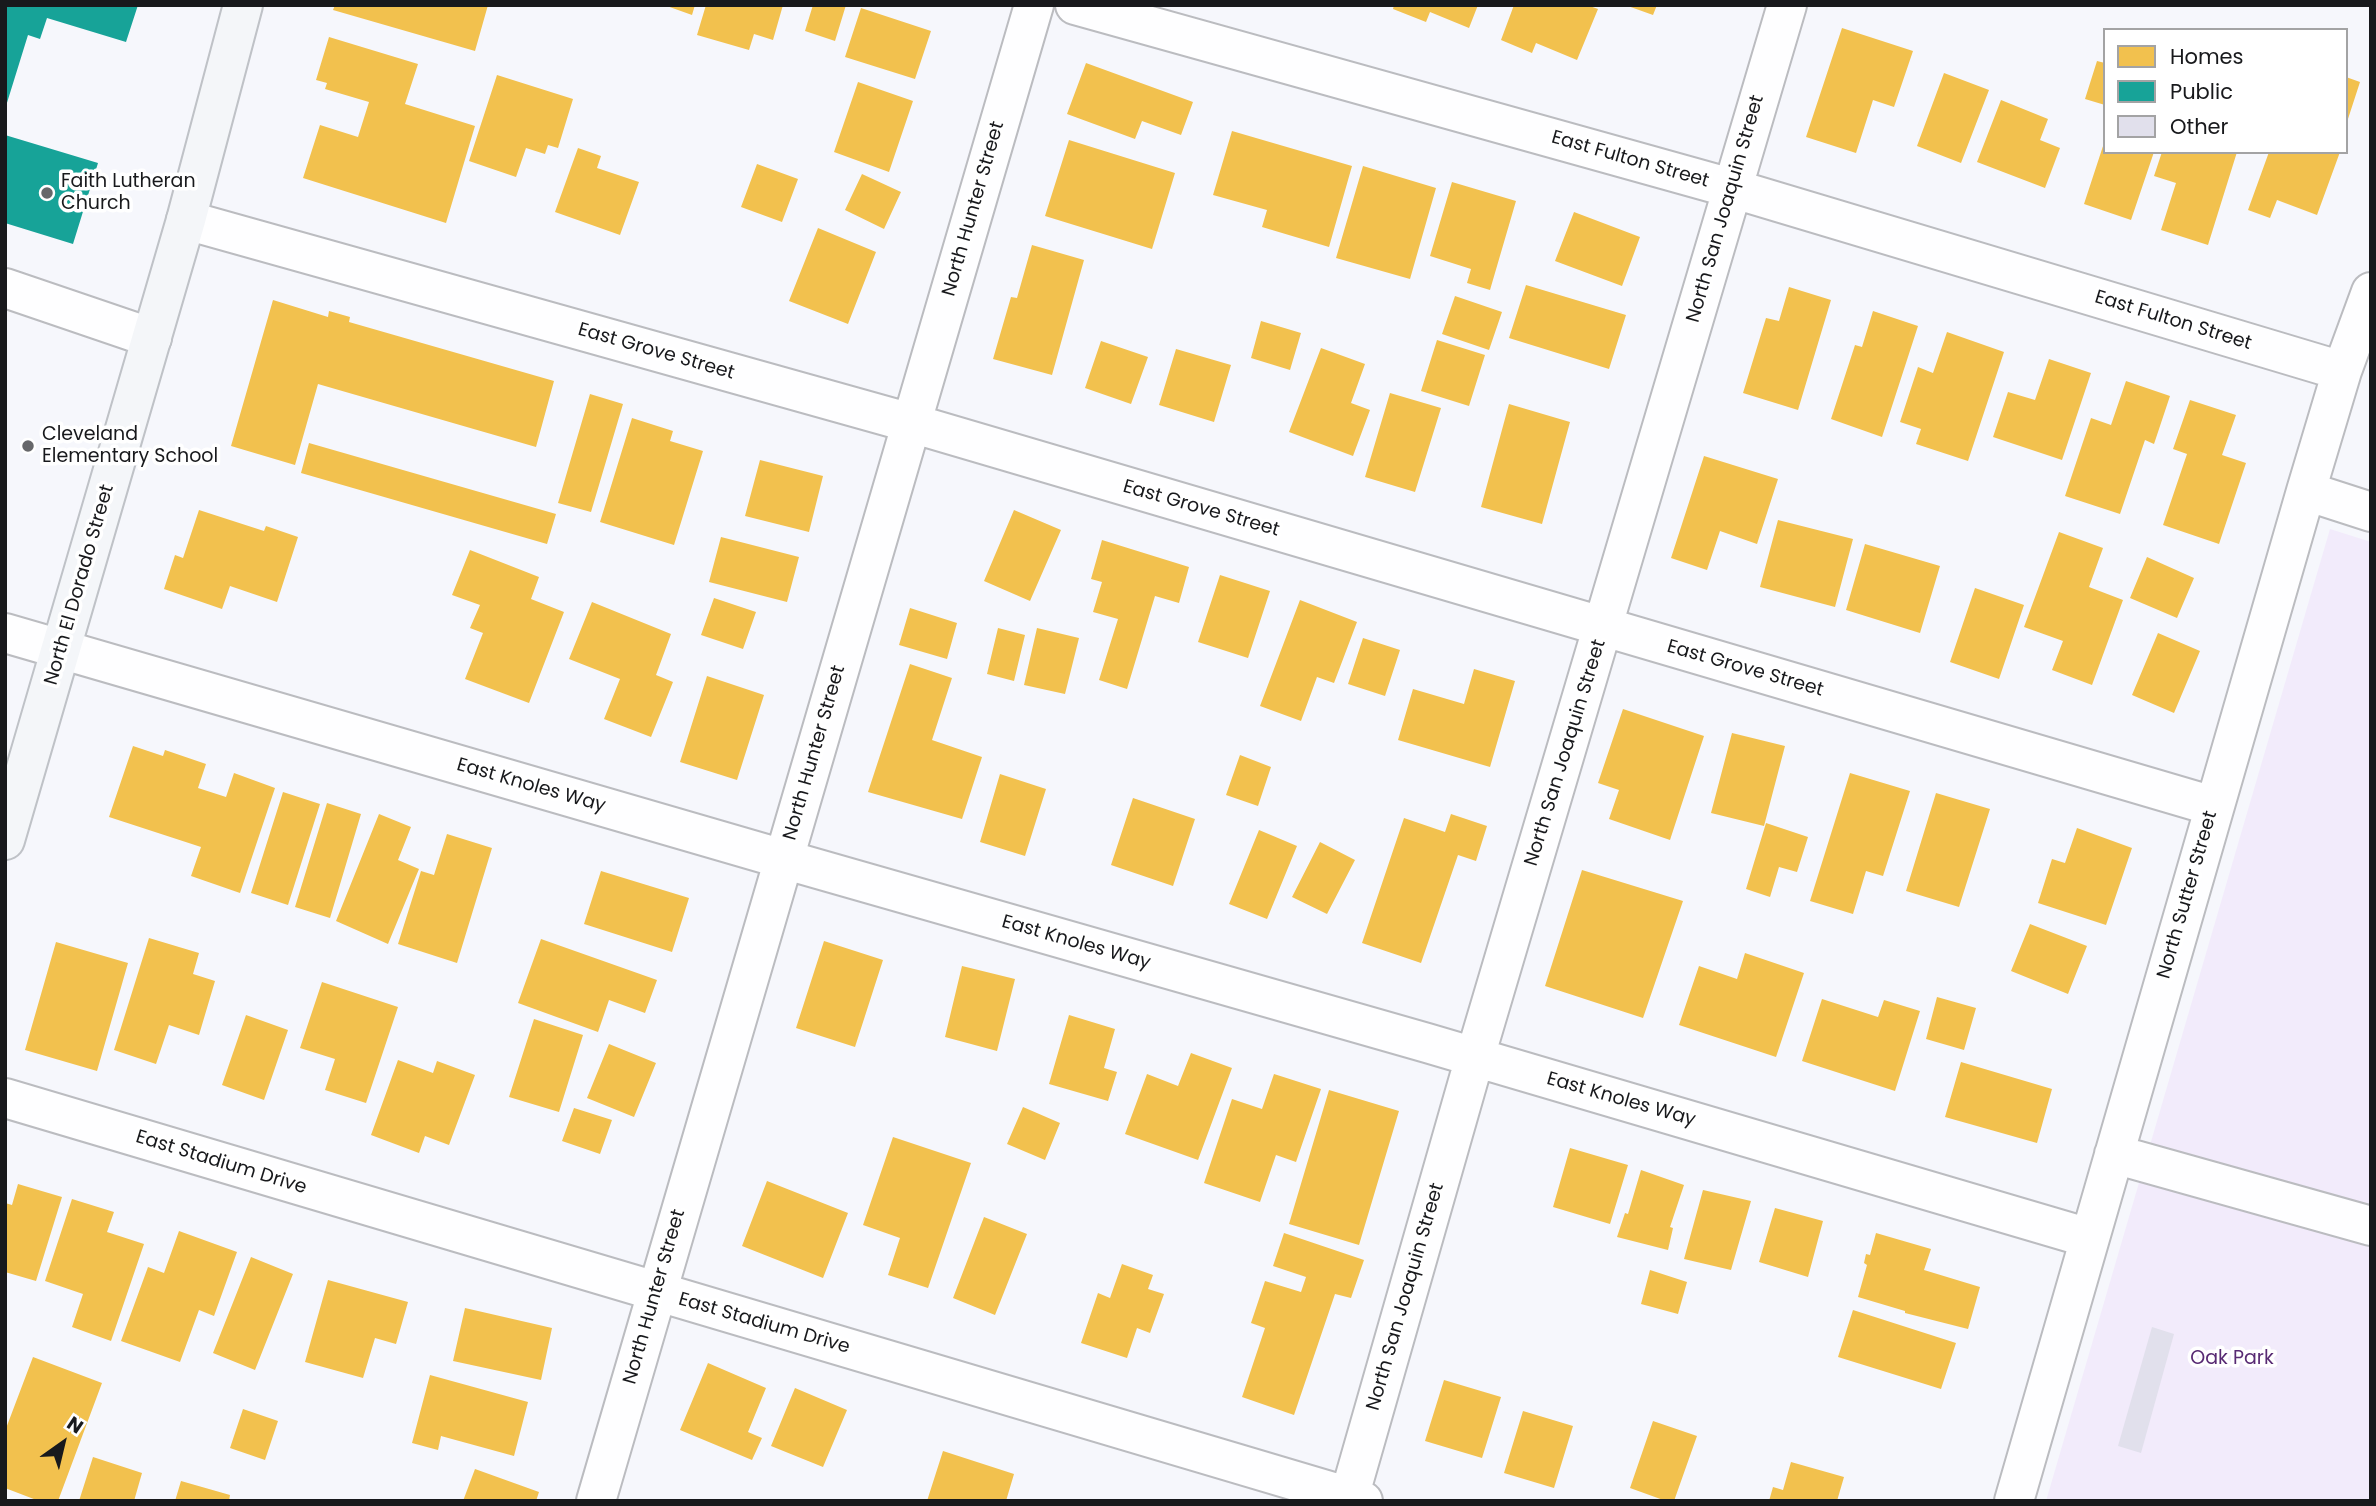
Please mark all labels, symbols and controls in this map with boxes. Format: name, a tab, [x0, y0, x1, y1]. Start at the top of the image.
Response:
legend	[2103, 28, 2348, 154]
text: Homes	[2170, 42, 2244, 71]
text: Public	[2170, 77, 2233, 106]
street label: North San Joaquin Street	[1683, 93, 1769, 325]
text: Other	[2170, 112, 2228, 141]
street label: North Hunter Street	[938, 119, 1010, 299]
street label: East Fulton Street	[1549, 127, 1711, 193]
place label: Faith Lutheran Church	[61, 171, 196, 215]
marker: Faith Lutheran Church	[39, 185, 55, 201]
street label: East Fulton Street	[2092, 286, 2254, 356]
street label: East Grove Street	[575, 319, 737, 385]
place label: Cleveland Elementary School	[42, 424, 218, 468]
marker: Cleveland Elementary School	[20, 438, 36, 454]
street label: East Grove Street	[1120, 476, 1282, 542]
street label: North El Dorado Street	[40, 482, 120, 688]
street label: East Grove Street	[1664, 636, 1826, 702]
street label: North San Joaquin Street	[1521, 637, 1611, 869]
street label: North Hunter Street	[779, 663, 851, 843]
street label: East Knoles Way	[454, 754, 608, 818]
street label: North Sutter Street	[2153, 808, 2223, 982]
street label: East Knoles Way	[999, 911, 1153, 975]
street label: East Knoles Way	[1544, 1068, 1698, 1132]
street label: East Stadium Drive	[133, 1126, 309, 1200]
street label: North San Joaquin Street	[1363, 1181, 1449, 1413]
street label: North Hunter Street	[619, 1207, 691, 1387]
street label: East Stadium Drive	[676, 1289, 852, 1359]
park label: Oak Park	[2190, 1348, 2274, 1370]
north arrow	[28, 1408, 98, 1478]
text: N	[62, 1410, 88, 1440]

